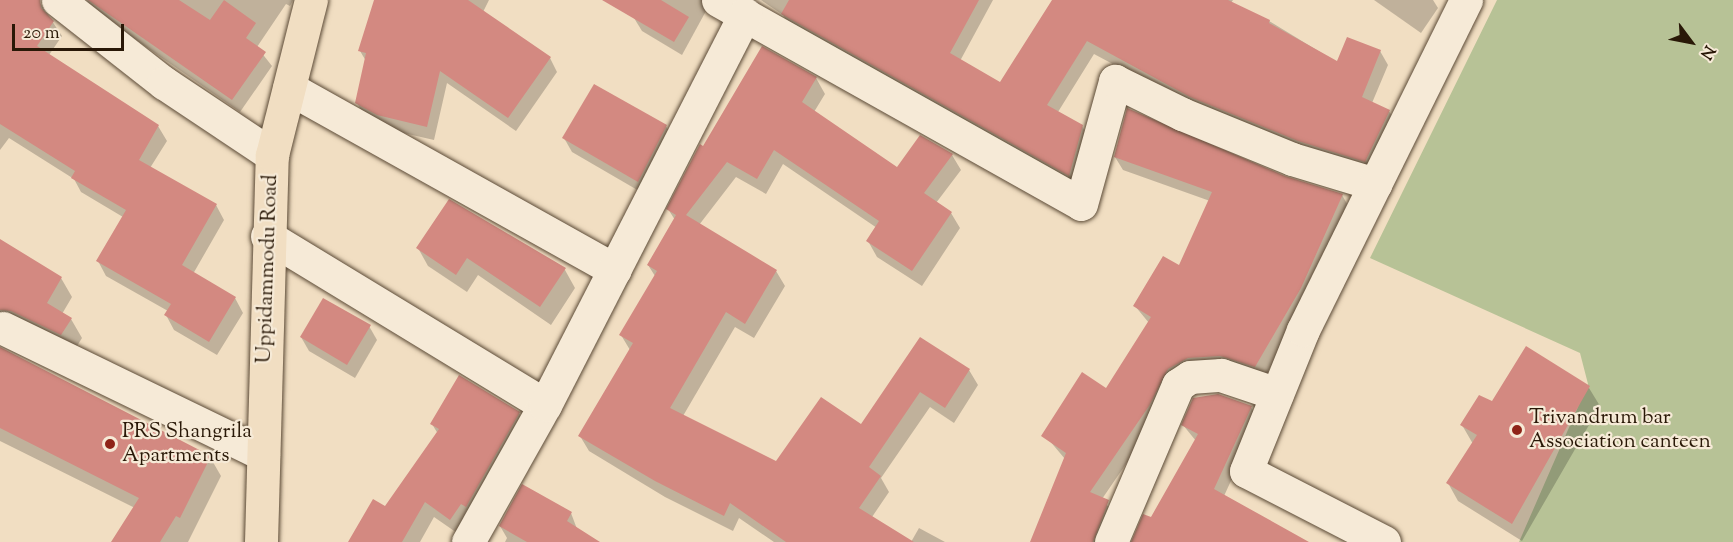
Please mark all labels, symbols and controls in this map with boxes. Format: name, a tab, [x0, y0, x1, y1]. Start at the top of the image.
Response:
scale bar	[15, 12, 128, 50]
north arrow	[1661, 12, 1721, 72]
text: 20 m	[23, 21, 60, 47]
text: N	[1694, 40, 1720, 63]
street label: Uppidammodu Road	[252, 174, 284, 364]
place label: Trivandrum bar Association canteen	[1529, 405, 1711, 455]
place label: PRS Shangrila Apartments	[122, 419, 252, 469]
marker: Trivandrum bar Association canteen	[1510, 423, 1524, 437]
marker: PRS Shangrila Apartments	[103, 437, 117, 451]

